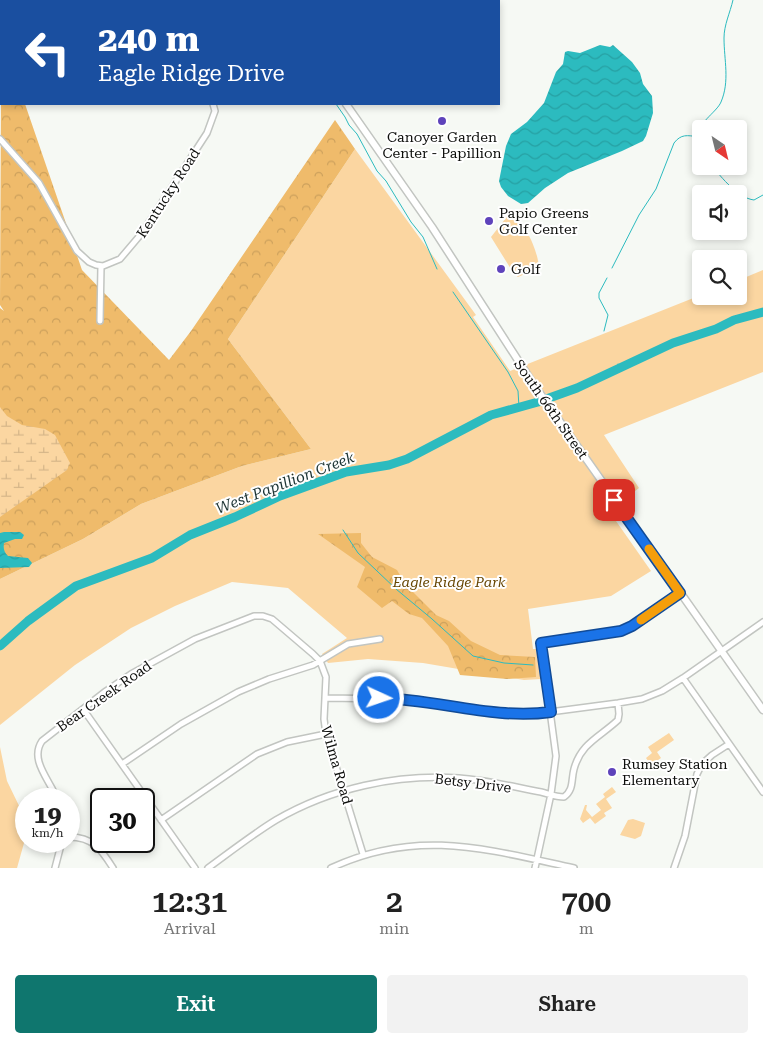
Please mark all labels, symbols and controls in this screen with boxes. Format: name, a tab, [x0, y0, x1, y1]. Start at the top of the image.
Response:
text: 240 m	[98, 19, 199, 60]
icon: left	[15, 20, 80, 85]
text: Eagle Ridge Drive	[98, 61, 285, 86]
marker: Canoyer Garden Center - Papillion	[436, 115, 448, 127]
north arrow	[692, 120, 748, 175]
map controls	[692, 120, 747, 305]
place label: Canoyer Garden Center - Papillion	[382, 129, 502, 161]
street label: Kentucky Road	[133, 145, 203, 241]
button: sound	[692, 185, 747, 240]
place label: Papio Greens Golf Center	[499, 205, 589, 237]
marker: Papio Greens Golf Center	[483, 215, 495, 227]
button: search	[692, 250, 747, 305]
place label: Golf	[511, 261, 541, 277]
marker: Golf	[495, 263, 507, 275]
street label: South 66th Street	[511, 356, 591, 462]
water label: West Papillion Creek	[213, 448, 357, 518]
pin	[593, 479, 635, 521]
icon: arrive	[600, 486, 628, 514]
park label: Eagle Ridge Park	[392, 574, 506, 590]
street label: Bear Creek Road	[54, 657, 154, 735]
position arrow	[352, 671, 404, 723]
street label: Wilma Road	[318, 724, 356, 806]
place label: Rumsey Station Elementary	[622, 756, 727, 788]
marker: Rumsey Station Elementary	[606, 766, 618, 778]
street label: Betsy Drive	[434, 770, 513, 796]
speed limit sign: 30	[90, 788, 155, 853]
text: 19	[33, 800, 62, 829]
text: km/h	[31, 826, 64, 840]
text: 12:31	[152, 884, 228, 919]
text: 2	[386, 884, 403, 919]
text: 700	[561, 884, 611, 919]
text: Arrival	[164, 919, 216, 938]
text: min	[379, 919, 409, 938]
text: m	[579, 919, 593, 938]
button: Exit	[15, 975, 377, 1033]
button: Share	[387, 975, 748, 1033]

